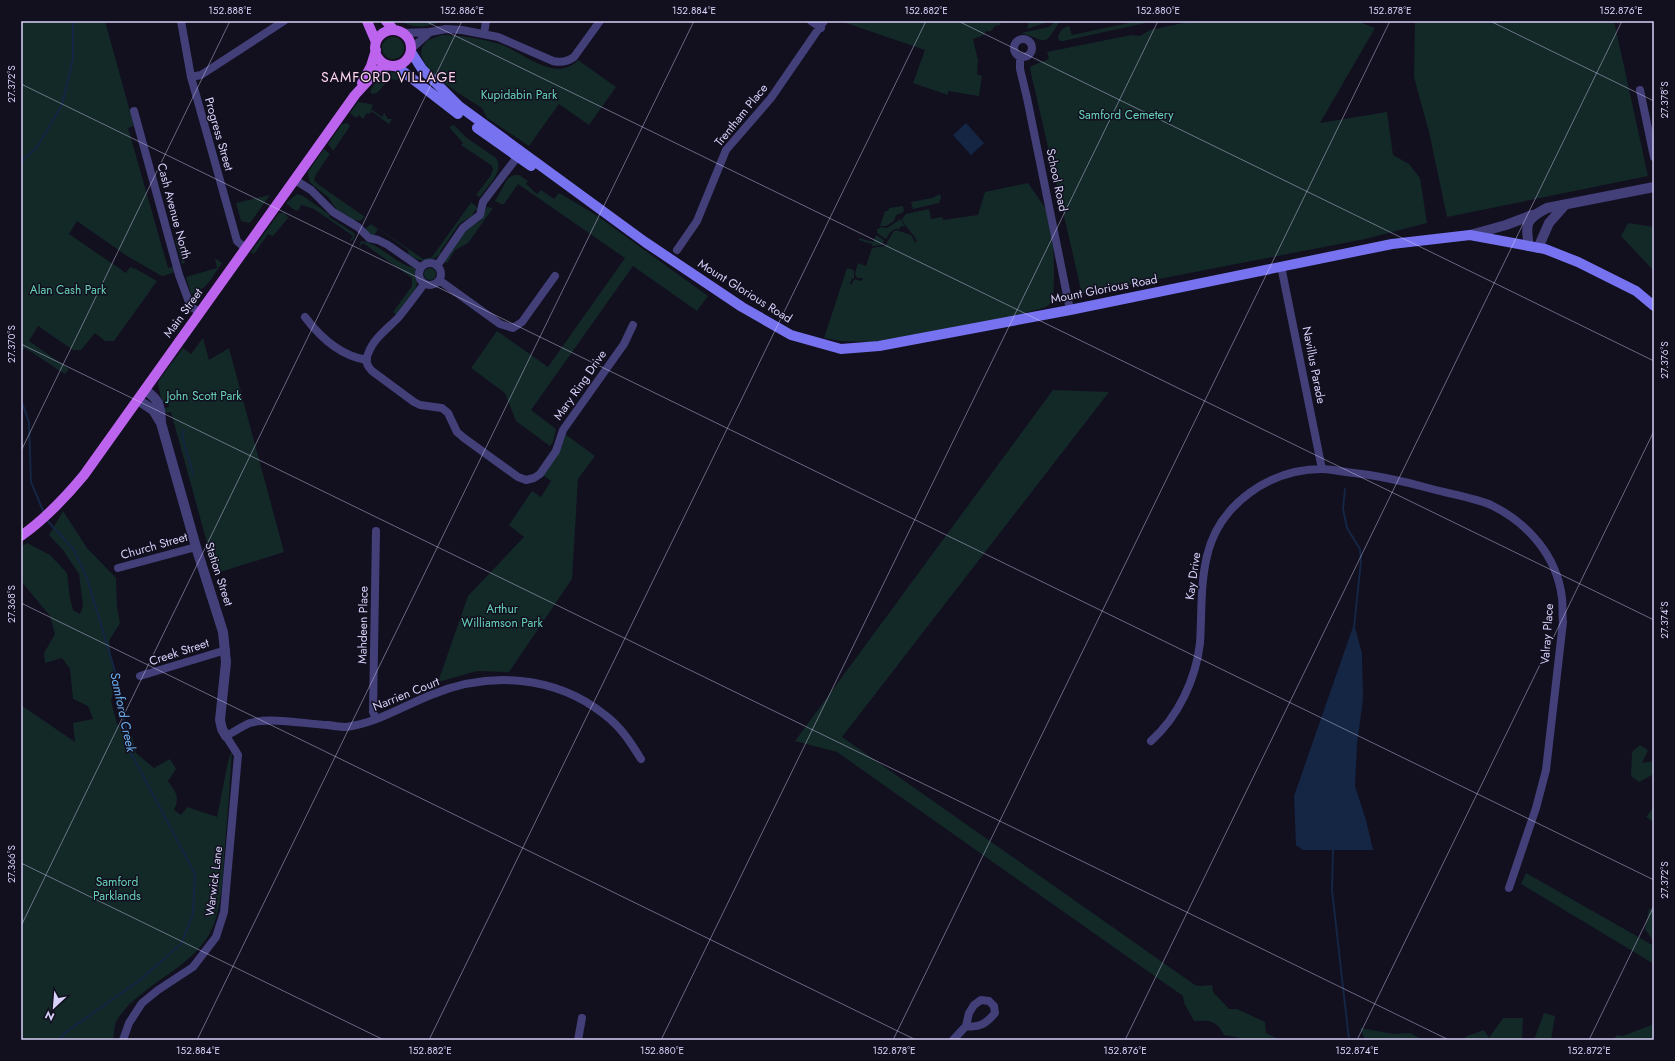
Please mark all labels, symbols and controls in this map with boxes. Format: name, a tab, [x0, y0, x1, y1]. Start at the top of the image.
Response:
text: 152.888°E	[208, 3, 252, 18]
text: 152.886°E	[440, 3, 484, 18]
text: 152.884°E	[672, 3, 716, 18]
text: 152.882°E	[904, 3, 948, 18]
text: 152.880°E	[1136, 3, 1180, 18]
text: 152.878°E	[1368, 3, 1412, 18]
text: 152.876°E	[1599, 3, 1643, 18]
text: 27.372°S	[4, 65, 19, 103]
district label: SAMFORD VILLAGE	[321, 67, 457, 87]
street label: Trentham Place	[710, 80, 772, 150]
text: 27.378°S	[1657, 81, 1672, 119]
park label: Kupidabin Park	[481, 86, 558, 104]
street label: Progress Street	[200, 95, 238, 173]
park label: Samford Cemetery	[1078, 106, 1174, 124]
street label: School Road	[1042, 147, 1072, 213]
street label: Cash Avenue North	[153, 161, 195, 261]
street label: Mount Glorious Road	[694, 255, 796, 327]
street label: Mount Glorious Road	[1049, 270, 1159, 308]
park label: Alan Cash Park	[30, 281, 107, 299]
street label: Main Street	[159, 285, 207, 341]
text: 27.370°S	[4, 325, 19, 363]
street label: Navillus Parade	[1298, 325, 1330, 405]
text: 27.376°S	[1657, 341, 1672, 379]
street label: Mary Ring Drive	[549, 346, 611, 424]
park label: John Scott Park	[164, 387, 242, 405]
street label: Church Street	[118, 528, 190, 564]
street label: Station Street	[200, 540, 238, 608]
street label: Kay Drive	[1181, 551, 1205, 601]
text: 27.368°S	[4, 585, 19, 623]
street label: Mahdeen Place	[353, 586, 373, 664]
park label: Arthur Williamson Park	[461, 600, 543, 632]
text: 27.374°S	[1657, 601, 1672, 639]
street label: Valray Place	[1536, 603, 1558, 665]
street label: Creek Street	[147, 634, 211, 670]
water label: Samford Creek	[105, 670, 141, 754]
street label: Narrien Court	[370, 672, 442, 716]
text: 27.366°S	[4, 844, 19, 883]
street label: Warwick Lane	[201, 845, 227, 917]
text: 27.372°S	[1657, 861, 1672, 899]
park label: Samford Parklands	[93, 873, 141, 905]
north arrow	[34, 987, 74, 1027]
text: N	[42, 1007, 57, 1025]
text: 152.884°E	[176, 1043, 220, 1058]
text: 152.882°E	[408, 1043, 452, 1058]
text: 152.880°E	[640, 1043, 684, 1058]
text: 152.878°E	[872, 1043, 916, 1058]
text: 152.876°E	[1103, 1043, 1147, 1058]
text: 152.874°E	[1335, 1043, 1379, 1058]
text: 152.872°E	[1567, 1043, 1611, 1058]

